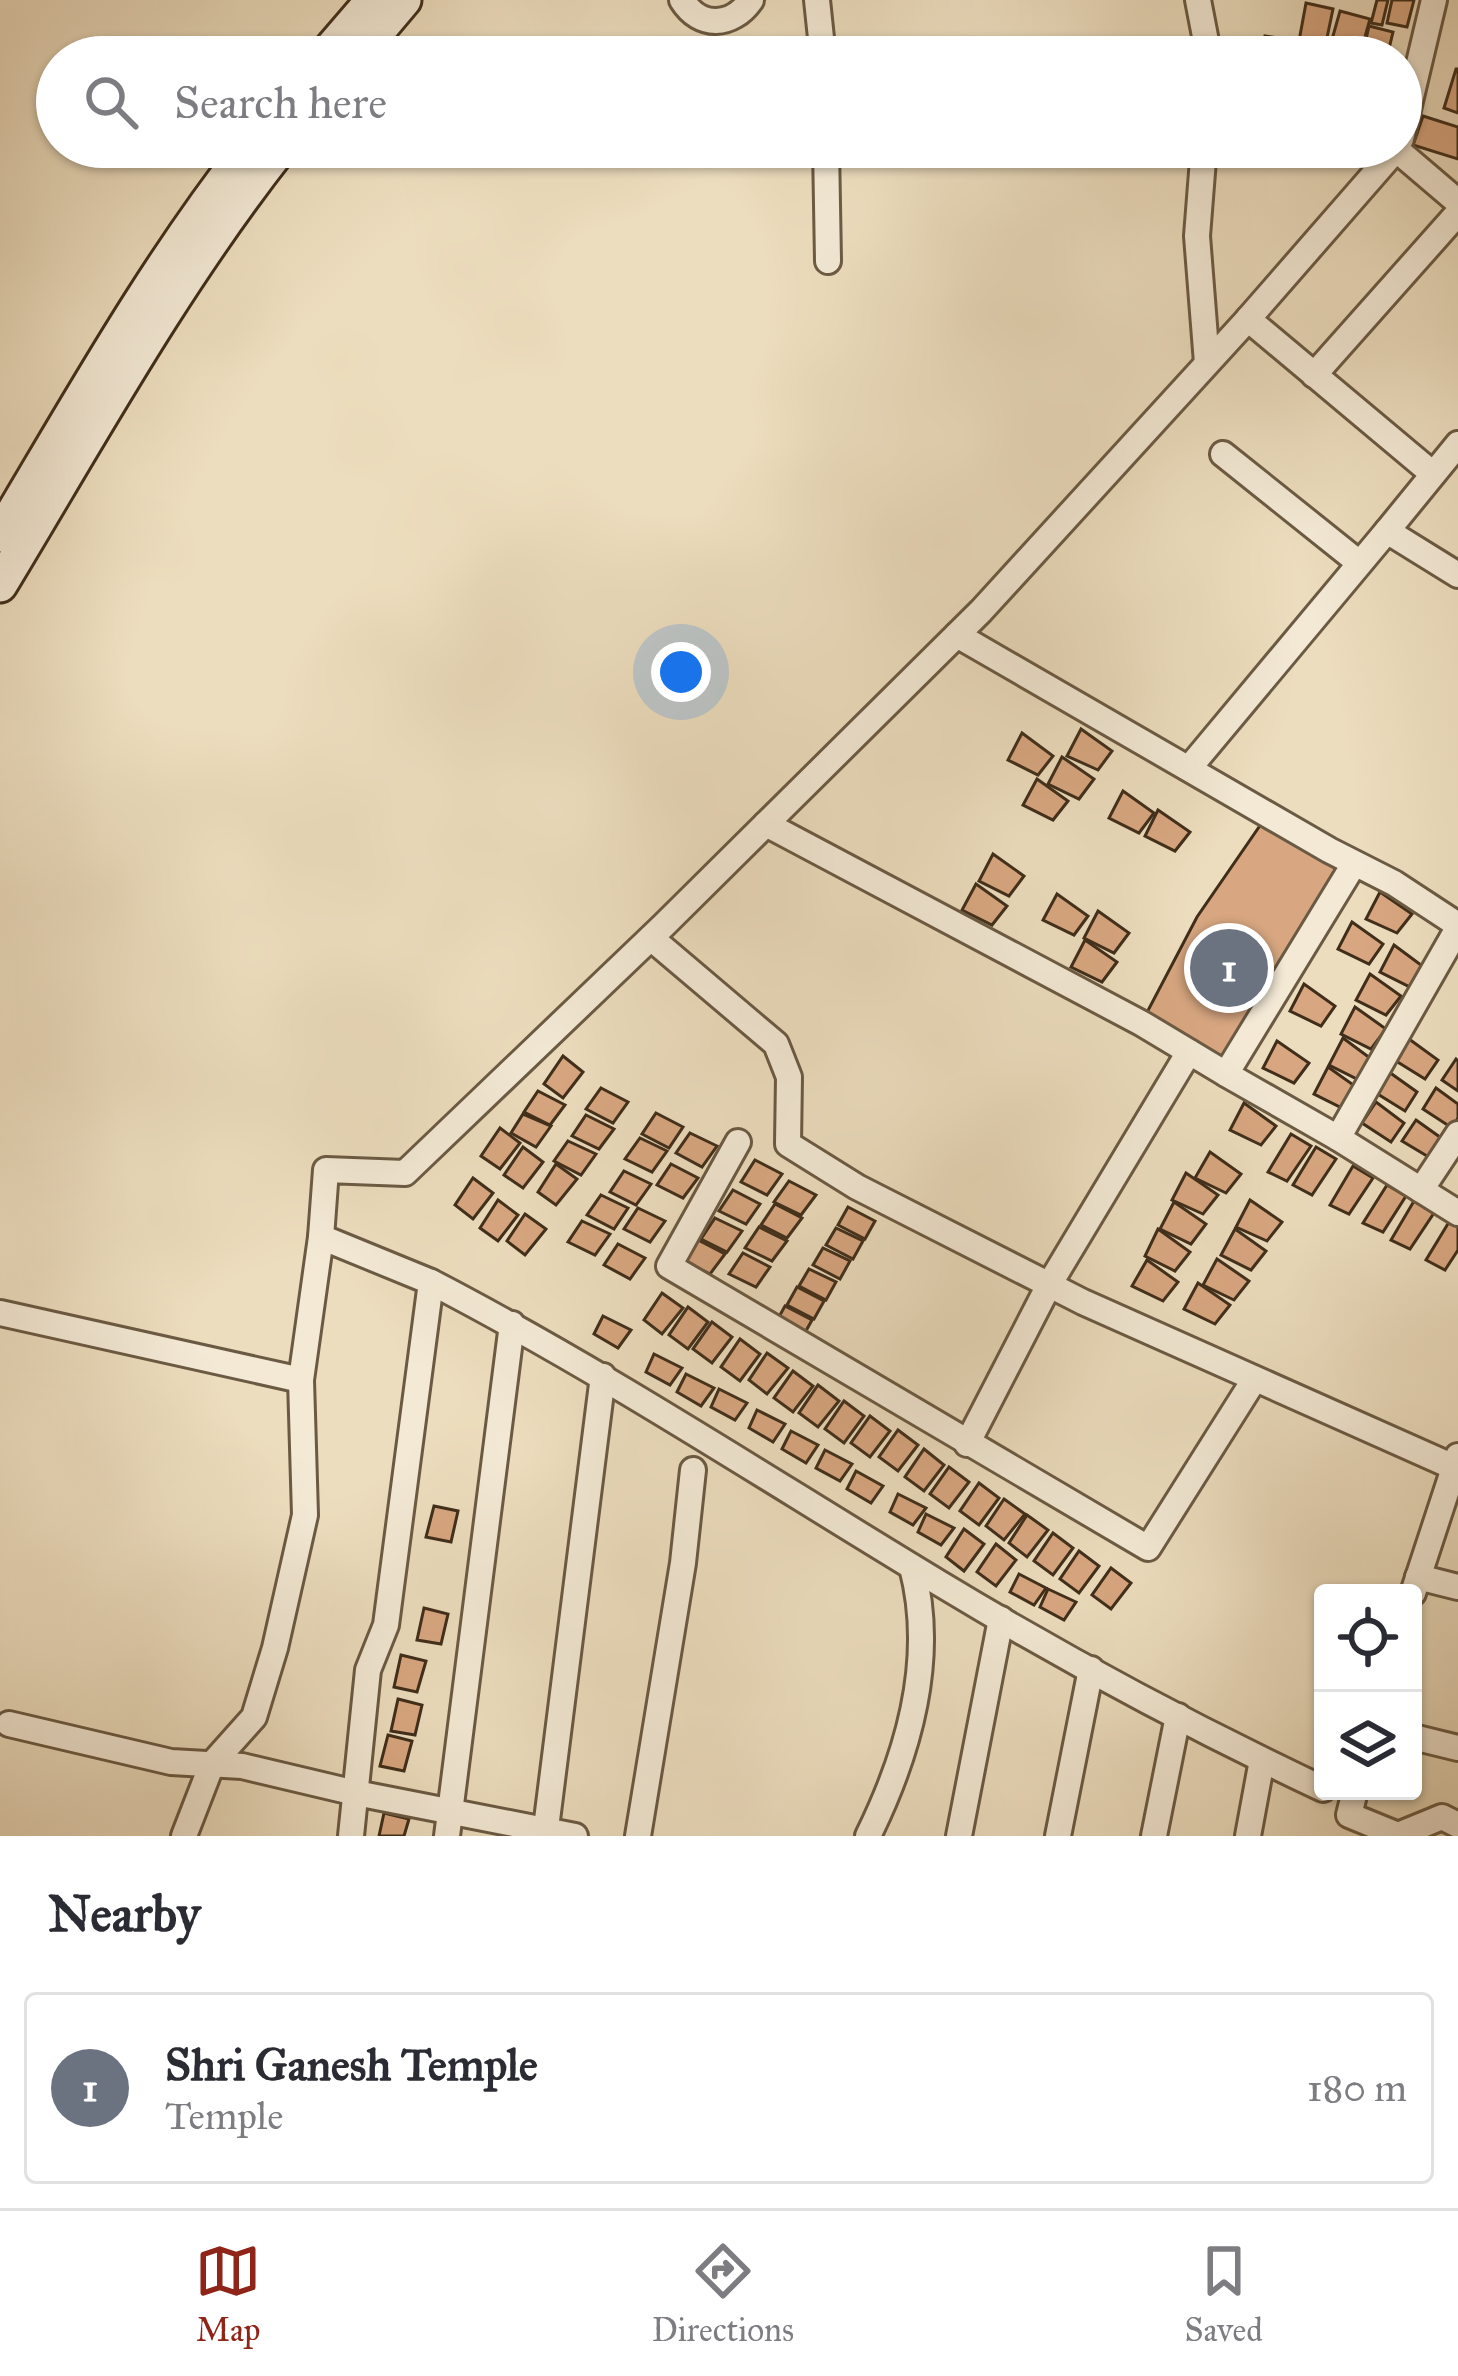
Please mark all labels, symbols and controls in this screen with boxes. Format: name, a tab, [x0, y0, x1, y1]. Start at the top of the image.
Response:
search box	[36, 36, 1422, 168]
icon: search	[78, 69, 144, 135]
text: Search here	[174, 75, 387, 130]
your location	[651, 642, 711, 702]
pin: 1	[1190, 923, 1268, 1013]
map controls	[1314, 1584, 1422, 1800]
button: locate	[1314, 1584, 1422, 1692]
button: layers	[1314, 1692, 1422, 1800]
text: Nearby	[48, 1883, 200, 1945]
text: Shri Ganesh Temple	[165, 2037, 538, 2092]
text: 1	[82, 2064, 98, 2112]
text: 180 m	[1307, 2064, 1407, 2112]
text: Temple	[165, 2092, 284, 2140]
tab: Map	[195, 2238, 261, 2350]
tab: Directions	[652, 2238, 794, 2350]
tab: Saved	[1184, 2238, 1263, 2350]

